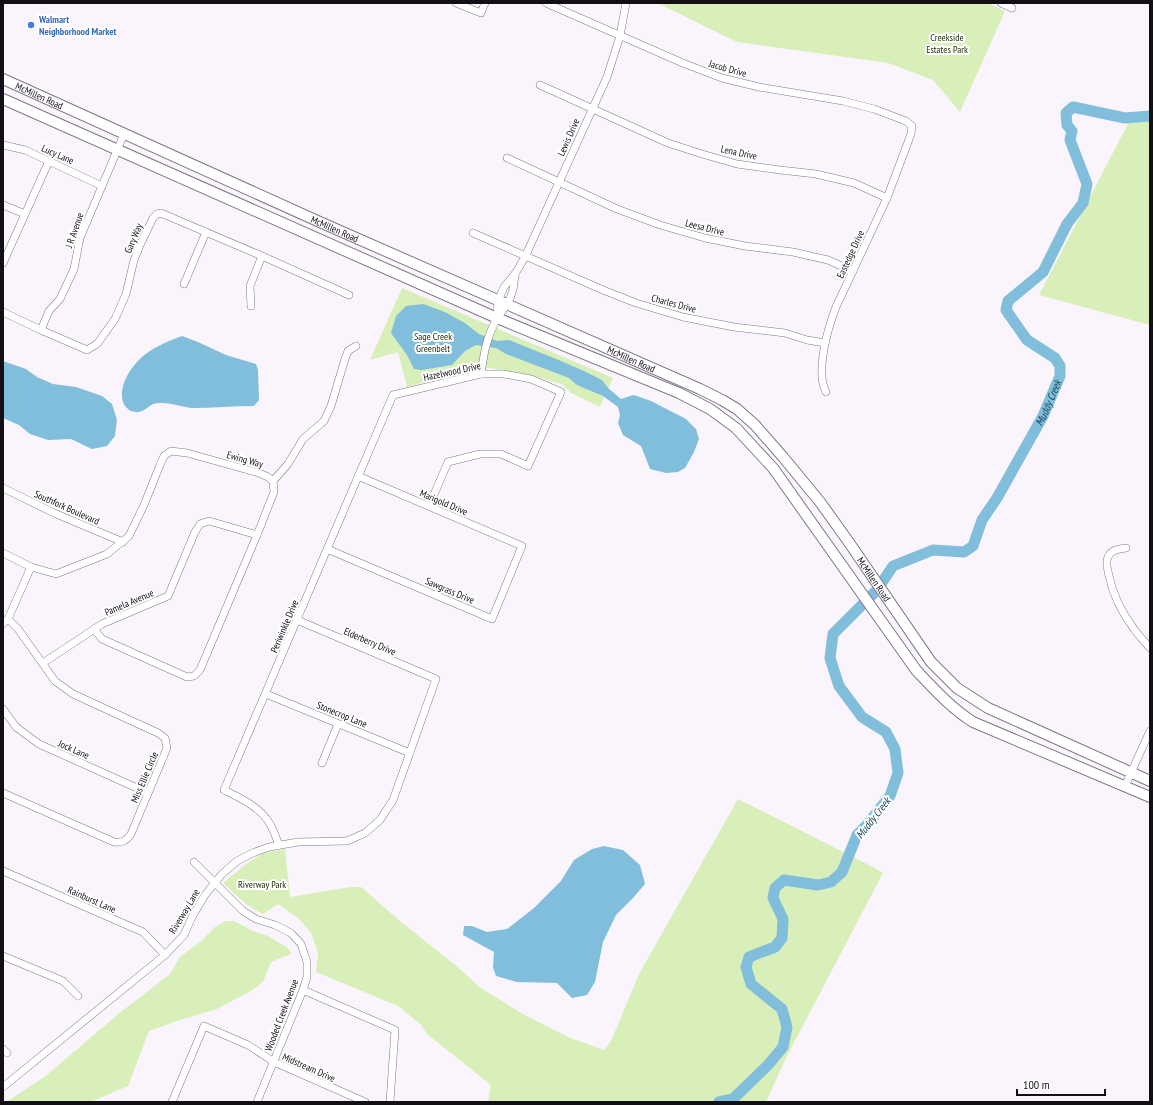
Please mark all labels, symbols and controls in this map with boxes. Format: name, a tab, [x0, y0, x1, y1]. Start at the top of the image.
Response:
place label: Walmart Neighborhood Market	[38, 13, 117, 38]
marker: Walmart Neighborhood Market	[26, 20, 36, 30]
park label: Creekside Estates Park	[926, 31, 968, 56]
street label: Jacob Drive	[706, 57, 748, 80]
street label: McMillen Road	[13, 80, 65, 112]
street label: Lewis Drive	[554, 117, 582, 158]
street label: Lucy Lane	[40, 142, 76, 167]
street label: Lena Drive	[720, 142, 758, 163]
street label: J R Avenue	[62, 211, 87, 250]
street label: McMillen Road	[309, 213, 361, 245]
street label: Leesa Drive	[684, 216, 726, 239]
street label: Gary Way	[121, 221, 146, 255]
street label: Eastedge Drive	[834, 228, 867, 280]
street label: Charles Drive	[650, 291, 698, 316]
park label: Sage Creek Greenbelt	[414, 330, 452, 355]
street label: McMillen Road	[605, 343, 657, 376]
street label: Hazelwood Drive	[422, 359, 482, 384]
water label: Muddy Creek	[1032, 376, 1065, 428]
street label: Ewing Way	[225, 448, 265, 471]
street label: Southfork Boulevard	[32, 487, 101, 528]
street label: Marigold Drive	[418, 487, 470, 518]
street label: McMillen Road	[854, 555, 893, 604]
street label: Sawgrass Drive	[423, 574, 476, 607]
street label: Pamela Avenue	[103, 586, 156, 619]
street label: Periwinkle Drive	[267, 598, 301, 655]
street label: Elderberry Drive	[342, 625, 398, 658]
street label: Stonecrop Lane	[315, 698, 369, 730]
street label: Jock Lane	[55, 736, 91, 762]
street label: Miss Ellie Circle	[128, 750, 161, 805]
water label: Muddy Creek	[853, 793, 895, 841]
park label: Riverway Park	[238, 878, 286, 891]
street label: Rainburst Lane	[66, 883, 118, 916]
street label: Riverway Lane	[166, 887, 203, 936]
street label: Wooded Creek Avenue	[262, 977, 301, 1053]
street label: Midstream Drive	[280, 1050, 337, 1085]
scale bar	[1017, 1071, 1105, 1097]
text: 100 m	[1023, 1077, 1050, 1092]

